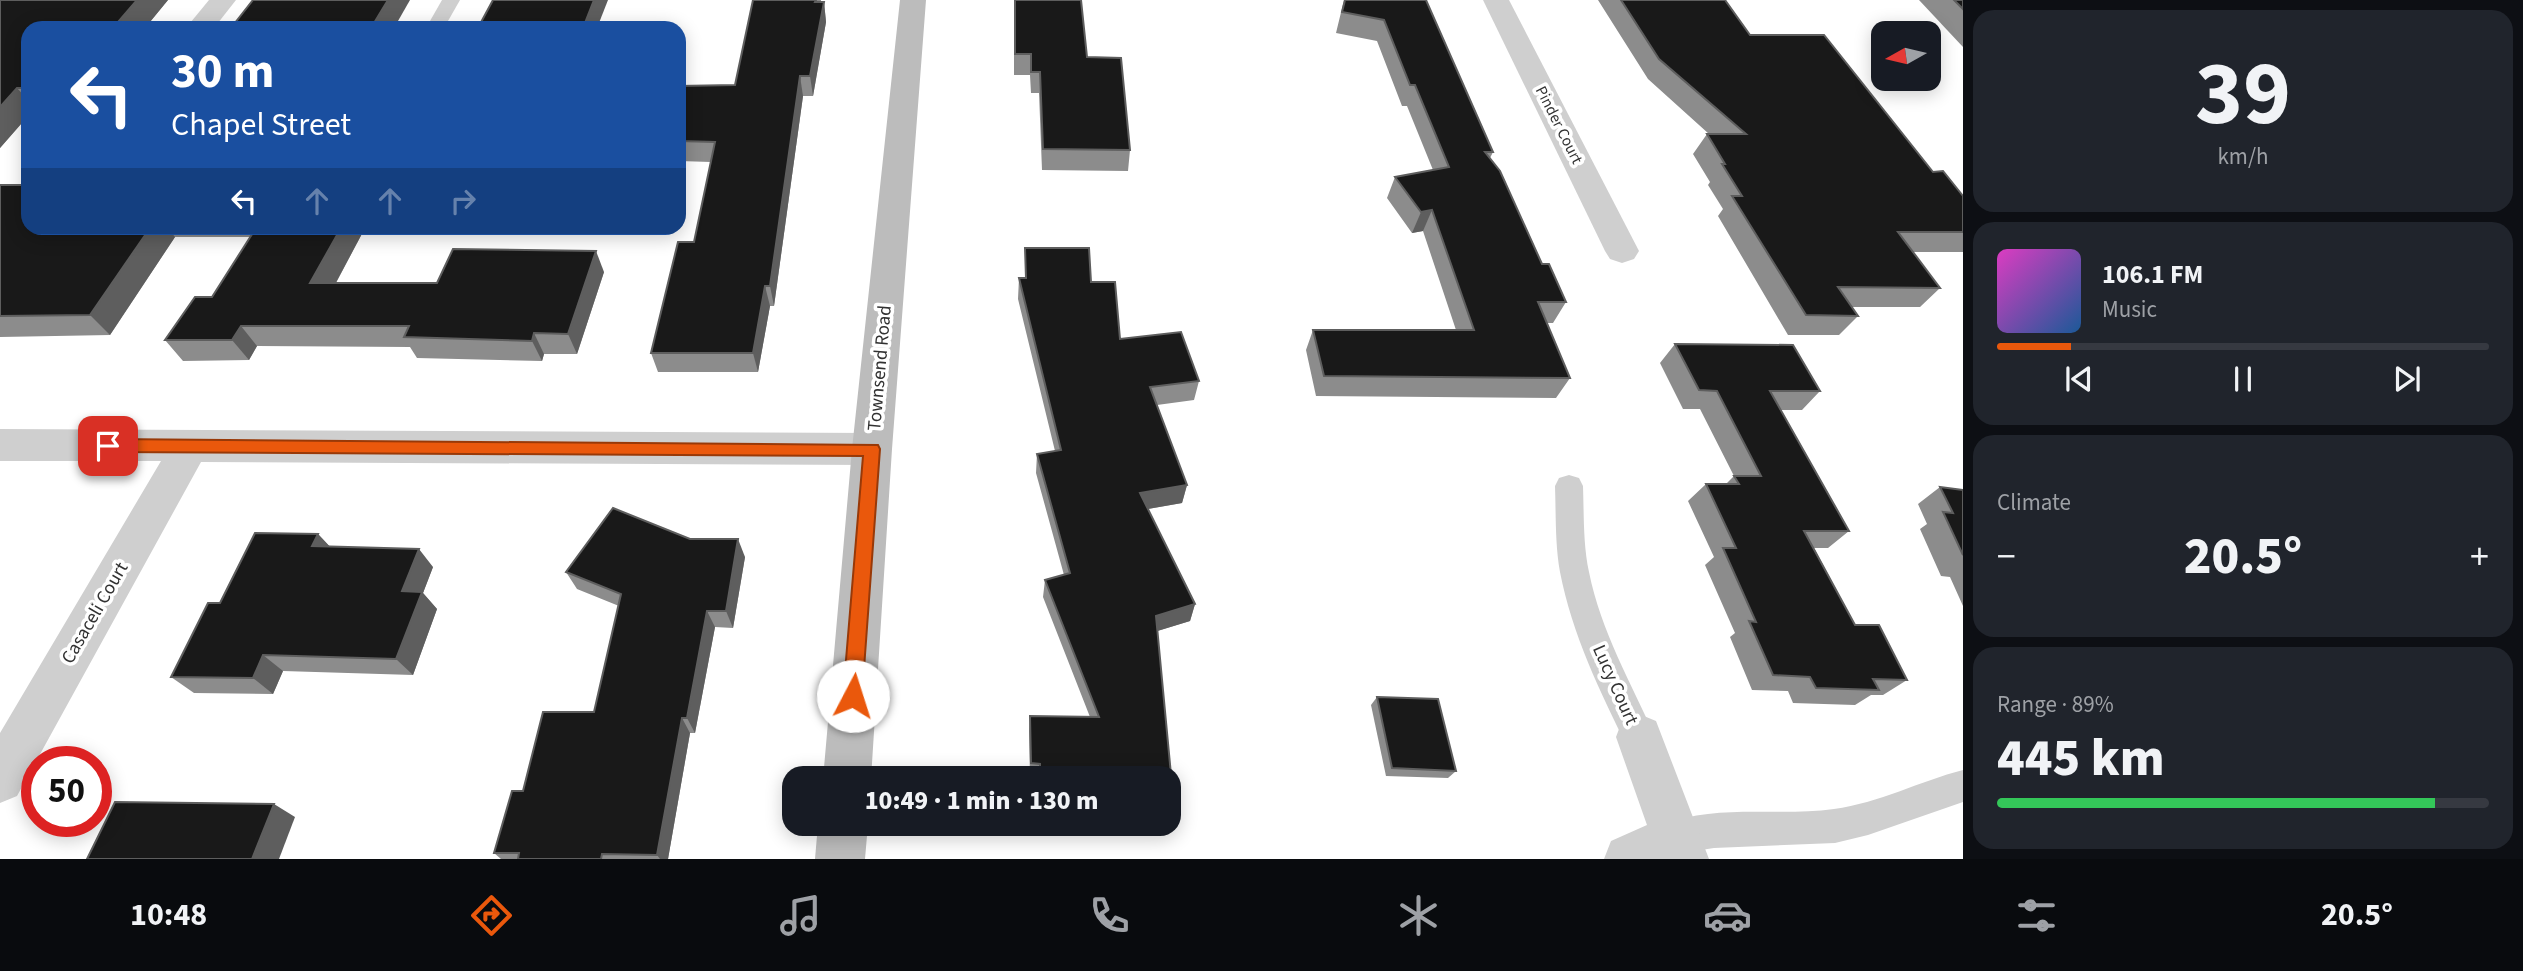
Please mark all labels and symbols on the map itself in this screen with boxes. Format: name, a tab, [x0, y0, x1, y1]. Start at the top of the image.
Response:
north arrow	[1871, 21, 1941, 91]
street label: Pinder Court	[1530, 82, 1588, 168]
street label: Townsend Road	[861, 304, 899, 432]
pin	[78, 416, 138, 476]
street label: Casaceli Court	[55, 557, 135, 669]
street label: Lucy Court	[1585, 641, 1645, 730]
position arrow	[816, 659, 890, 733]
speed limit sign: 50	[21, 746, 112, 837]

